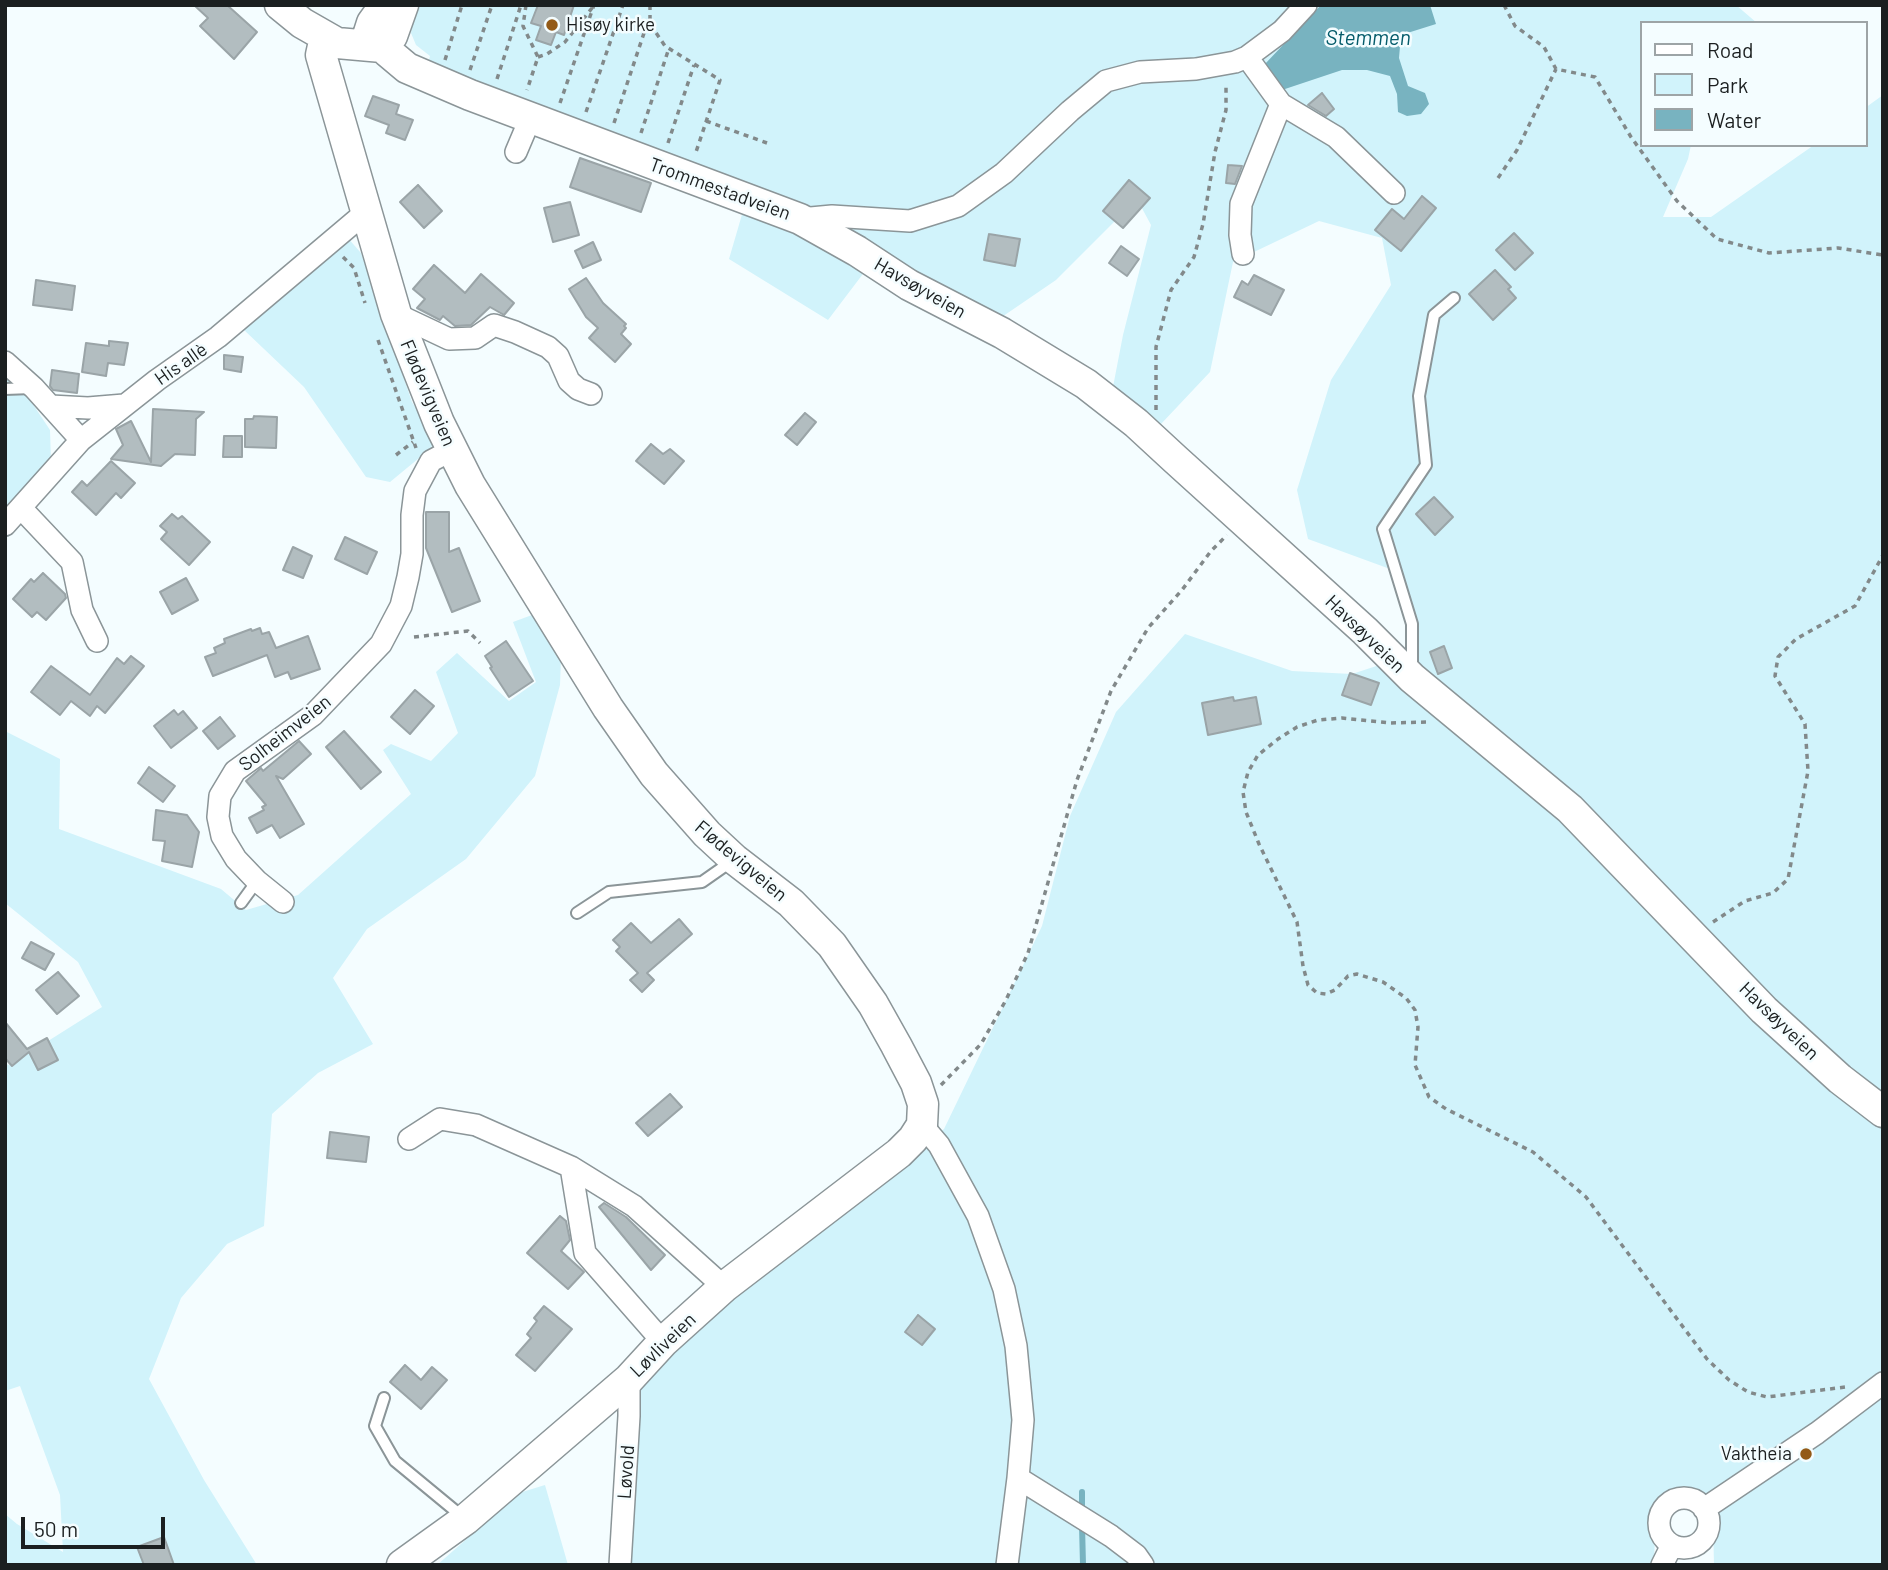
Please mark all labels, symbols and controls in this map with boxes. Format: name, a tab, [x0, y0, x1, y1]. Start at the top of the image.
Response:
place label: Hisøy kirke	[566, 14, 655, 36]
marker: Hisøy kirke	[544, 17, 560, 33]
legend	[1640, 21, 1867, 147]
water label: Stemmen	[1325, 25, 1411, 51]
text: Road	[1707, 37, 1753, 62]
text: Park	[1707, 72, 1748, 97]
text: Water	[1707, 107, 1761, 132]
street label: Trommestadveien	[646, 153, 794, 225]
street label: Havsøyveien	[870, 253, 970, 323]
street label: Flødevigveien	[395, 336, 461, 450]
street label: His allè	[150, 338, 212, 390]
street label: Havsøyveien	[1320, 590, 1410, 678]
street label: Solheimveien	[234, 690, 336, 776]
street label: Flødevigveien	[690, 816, 792, 906]
street label: Havsøyveien	[1734, 977, 1824, 1065]
street label: Løvliveien	[625, 1308, 701, 1382]
place label: Vaktheia	[1721, 1443, 1792, 1465]
street label: Løvold	[613, 1444, 639, 1500]
marker: Vaktheia	[1798, 1446, 1814, 1462]
scale bar	[24, 1504, 168, 1548]
text: 50 m	[34, 1516, 78, 1541]

